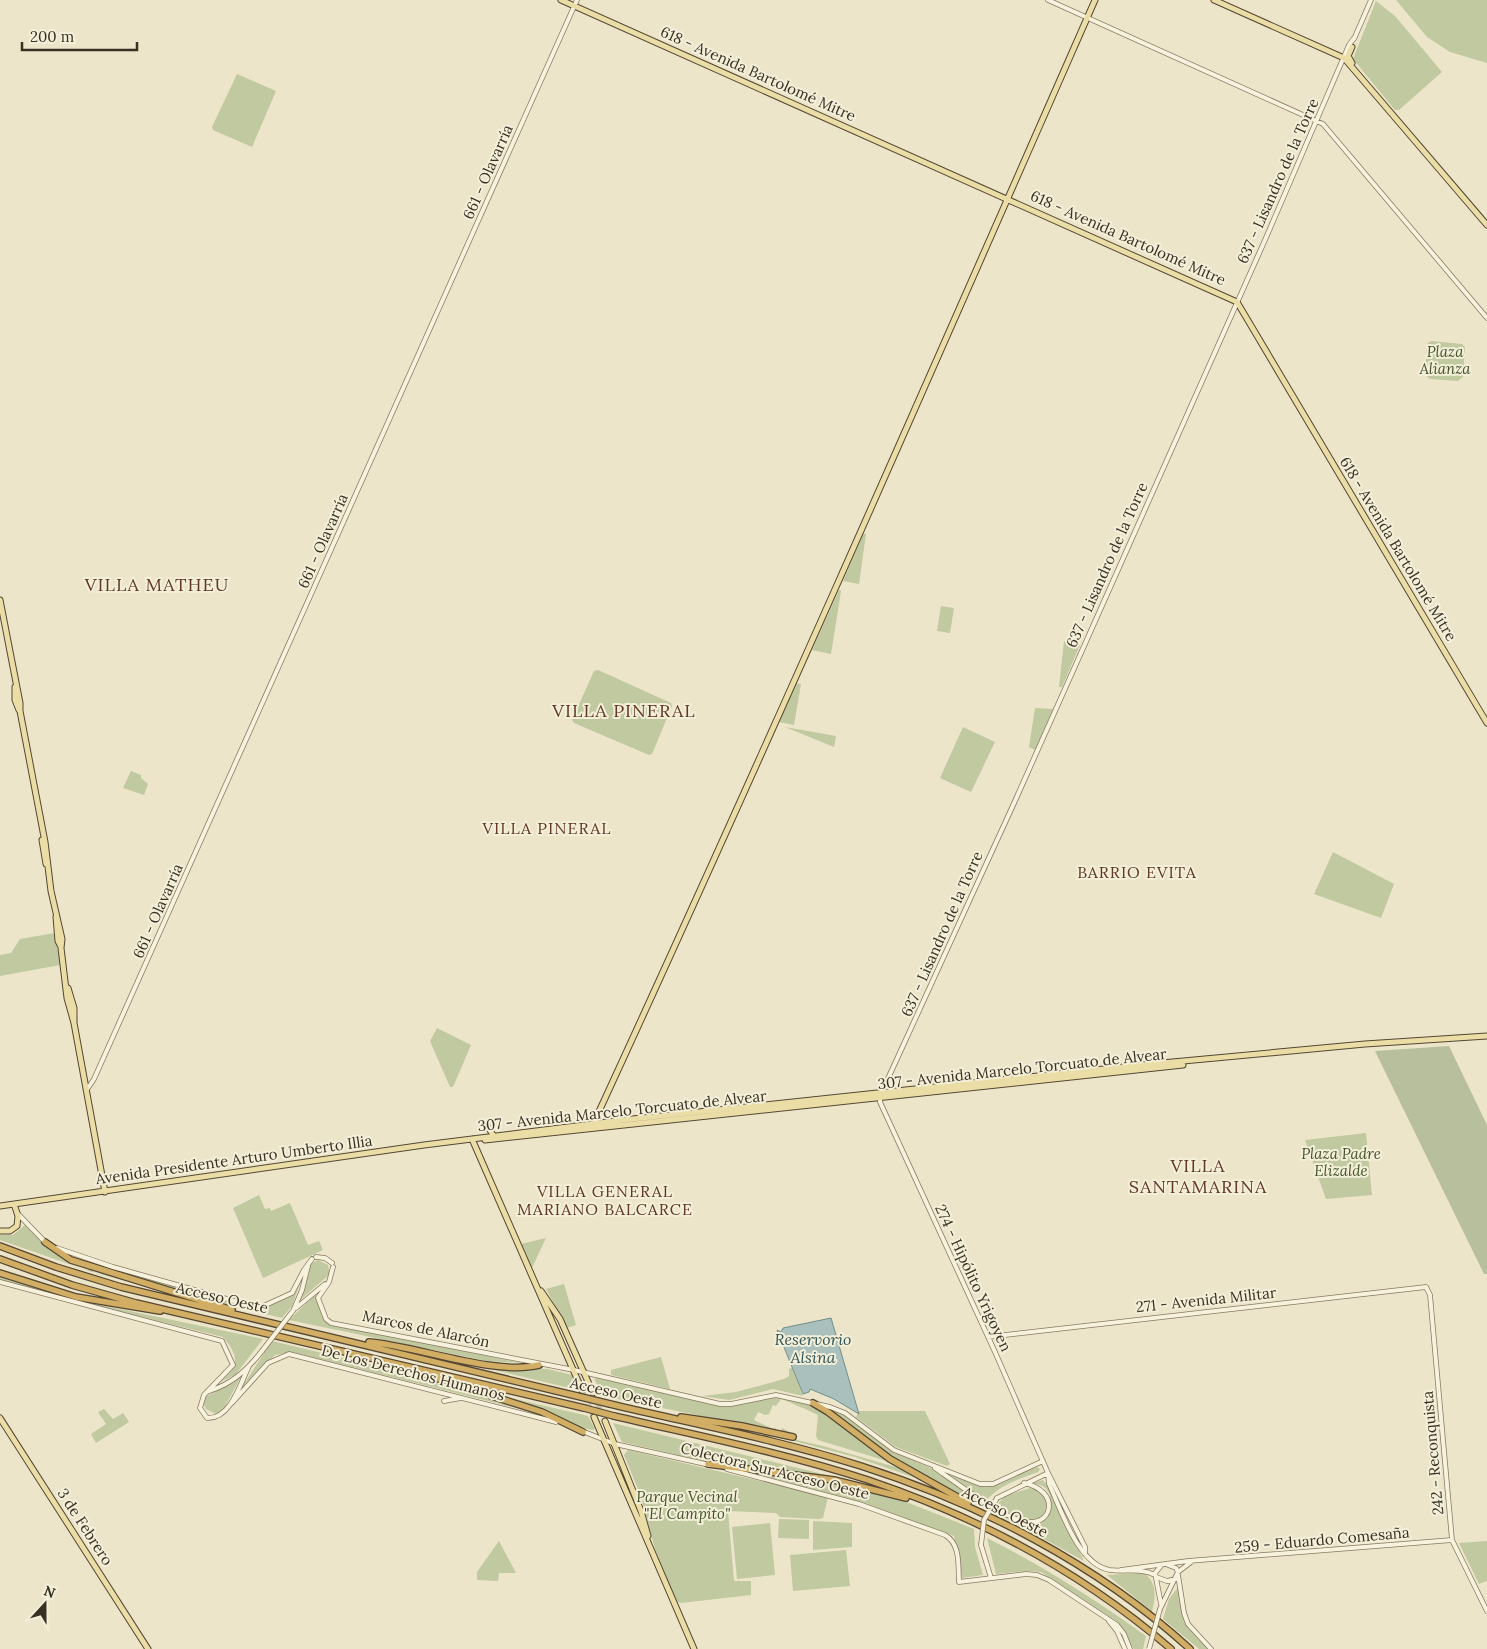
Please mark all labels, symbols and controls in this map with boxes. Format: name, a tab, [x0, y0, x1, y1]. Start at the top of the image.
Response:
scale bar	[22, 20, 138, 52]
street label: 618 - Avenida Bartolomé Mitre	[658, 22, 859, 125]
text: 200 m	[30, 27, 74, 46]
street label: 637 - Lisandro de la Torre	[1232, 95, 1323, 266]
street label: 661 - Olavarría	[458, 121, 517, 222]
street label: 618 - Avenida Bartolomé Mitre	[1028, 186, 1229, 289]
park label: Plaza Alianza	[1418, 342, 1471, 378]
street label: 618 - Avenida Bartolomé Mitre	[1336, 453, 1461, 644]
street label: 637 - Lisandro de la Torre	[1061, 479, 1152, 650]
street label: 661 - Olavarría	[293, 490, 352, 591]
district label: VILLA MATHEU	[84, 573, 229, 596]
district label: VILLA PINERAL	[551, 699, 696, 722]
district label: VILLA PINERAL	[481, 818, 612, 838]
street label: 637 - Lisandro de la Torre	[896, 848, 987, 1019]
street label: 661 - Olavarría	[128, 860, 187, 961]
district label: BARRIO EVITA	[1077, 862, 1197, 882]
street label: 307 - Avenida Marcelo Torcuato de Alvear	[877, 1044, 1168, 1093]
street label: 307 - Avenida Marcelo Torcuato de Alvear	[477, 1086, 768, 1135]
street label: Avenida Presidente Arturo Umberto Illia	[93, 1131, 374, 1188]
park label: Plaza Padre Elizalde	[1301, 1144, 1381, 1180]
district label: VILLA SANTAMARINA	[1129, 1154, 1267, 1198]
district label: VILLA GENERAL MARIANO BALCARCE	[517, 1181, 693, 1219]
street label: 274 - Hipólito Yrigoyen	[931, 1201, 1016, 1354]
street label: Acceso Oeste	[173, 1277, 270, 1317]
street label: 271 - Avenida Militar	[1135, 1283, 1278, 1316]
street label: Marcos de Alarcón	[361, 1306, 492, 1351]
water label: Reservorio Alsina	[775, 1329, 851, 1367]
street label: De Los Derechos Humanos	[319, 1341, 507, 1405]
street label: Acceso Oeste	[567, 1372, 664, 1412]
street label: 242 - Reconquista	[1418, 1390, 1447, 1516]
street label: Colectora Sur Acceso Oeste	[679, 1438, 871, 1503]
street label: Acceso Oeste	[958, 1481, 1051, 1541]
street label: 3 de Febrero	[54, 1485, 117, 1569]
park label: Parque Vecinal "El Campito"	[636, 1487, 738, 1523]
street label: 259 - Eduardo Comesaña	[1234, 1522, 1410, 1557]
north arrow	[20, 1579, 70, 1629]
text: N	[41, 1582, 58, 1602]

